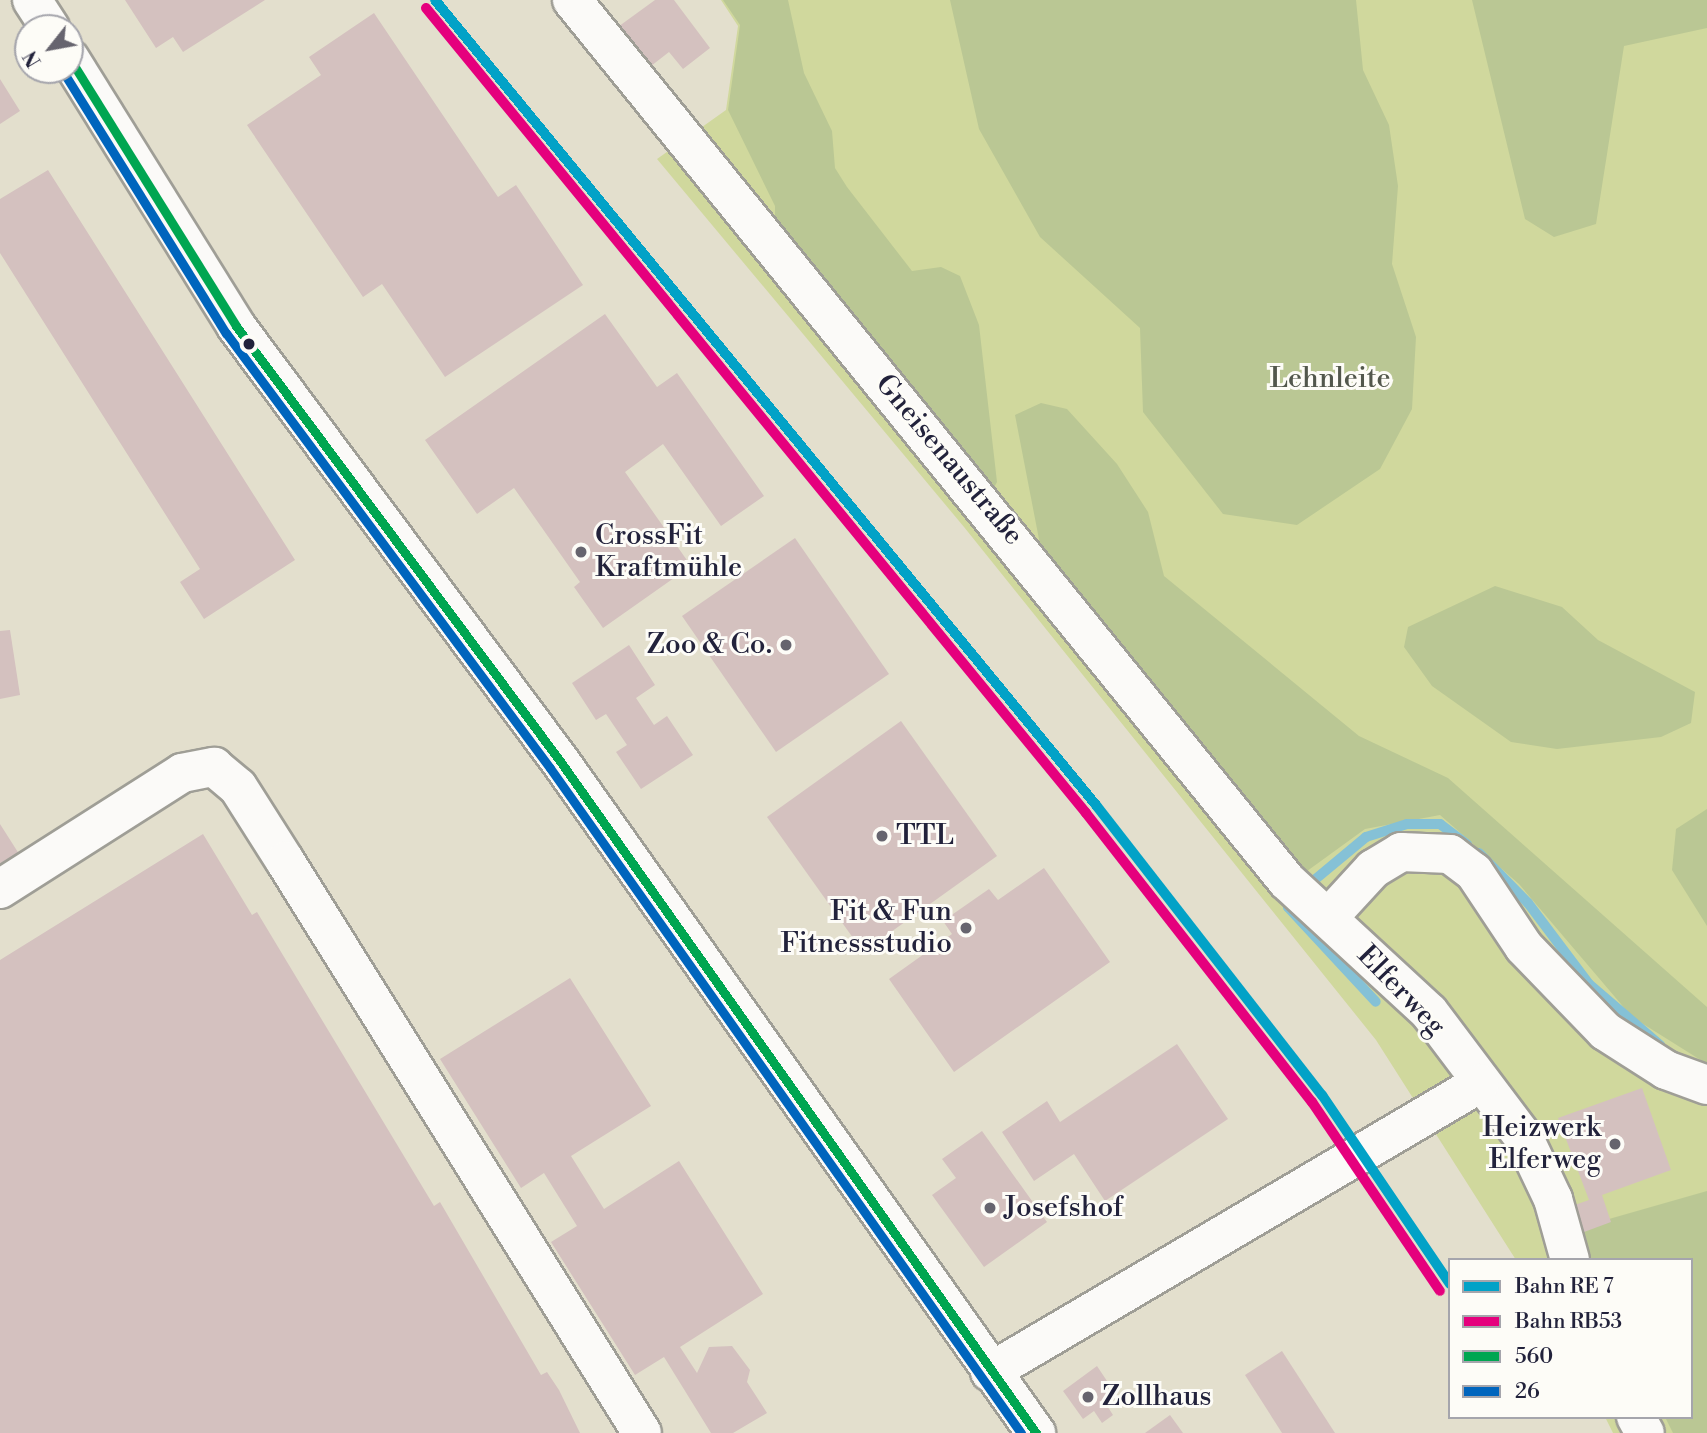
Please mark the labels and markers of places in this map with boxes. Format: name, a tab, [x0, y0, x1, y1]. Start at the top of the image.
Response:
unlabelled marker	[242, 337, 256, 351]
place label: CrossFit Kraftmühle	[595, 519, 742, 585]
marker: CrossFit Kraftmühle	[573, 544, 589, 560]
place label: Zoo & Co.	[647, 628, 772, 662]
marker: Zoo & Co.	[778, 637, 794, 653]
place label: TTL	[896, 819, 954, 853]
marker: TTL	[874, 828, 890, 844]
place label: Fit & Fun Fitnessstudio	[781, 895, 952, 961]
marker: Fit & Fun Fitnessstudio	[958, 920, 974, 936]
place label: Heizwerk Elferweg	[1482, 1111, 1601, 1177]
marker: Heizwerk Elferweg	[1607, 1136, 1623, 1152]
place label: Josefshof	[1004, 1191, 1123, 1225]
marker: Josefshof	[982, 1200, 998, 1216]
place label: Zollhaus	[1102, 1380, 1212, 1414]
marker: Zollhaus	[1080, 1389, 1096, 1405]

